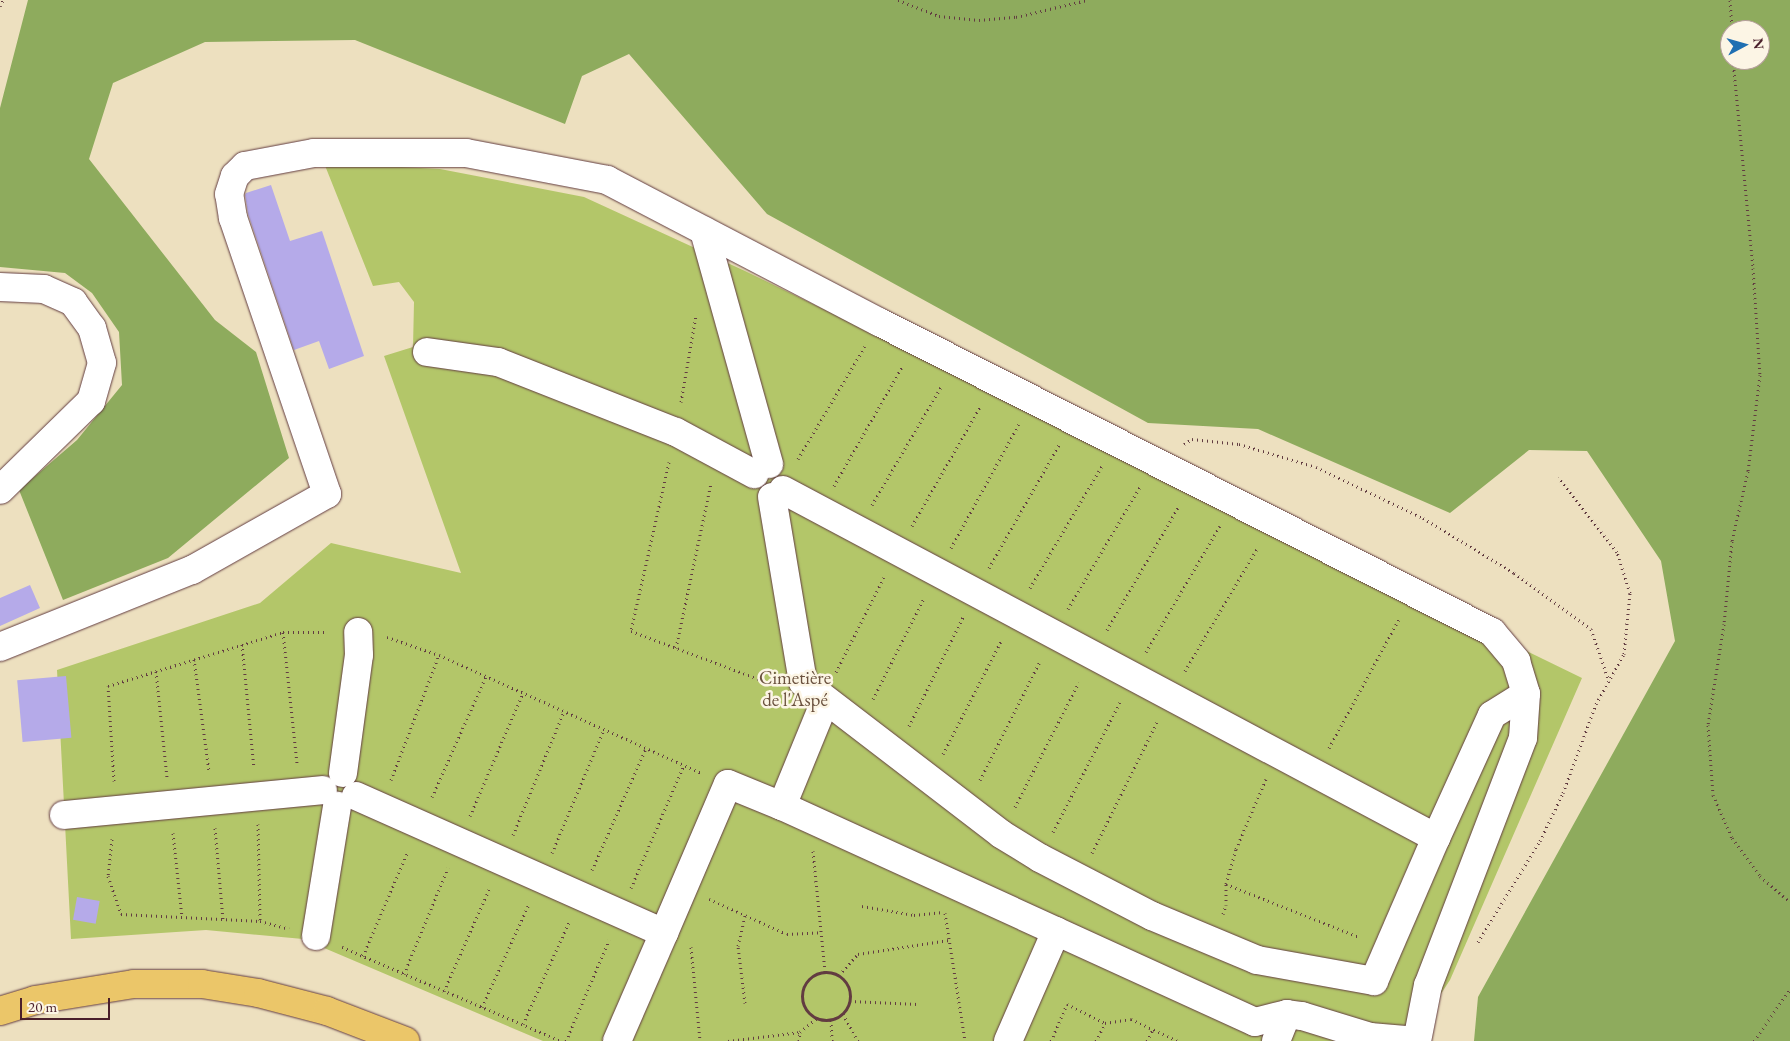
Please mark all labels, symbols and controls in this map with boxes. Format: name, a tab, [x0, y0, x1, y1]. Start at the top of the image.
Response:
north arrow	[1720, 20, 1770, 70]
text: N	[1749, 37, 1768, 50]
park label: Cimetière de l'Aspé	[759, 667, 831, 711]
scale bar	[22, 988, 112, 1020]
text: 20 m	[28, 997, 57, 1016]

